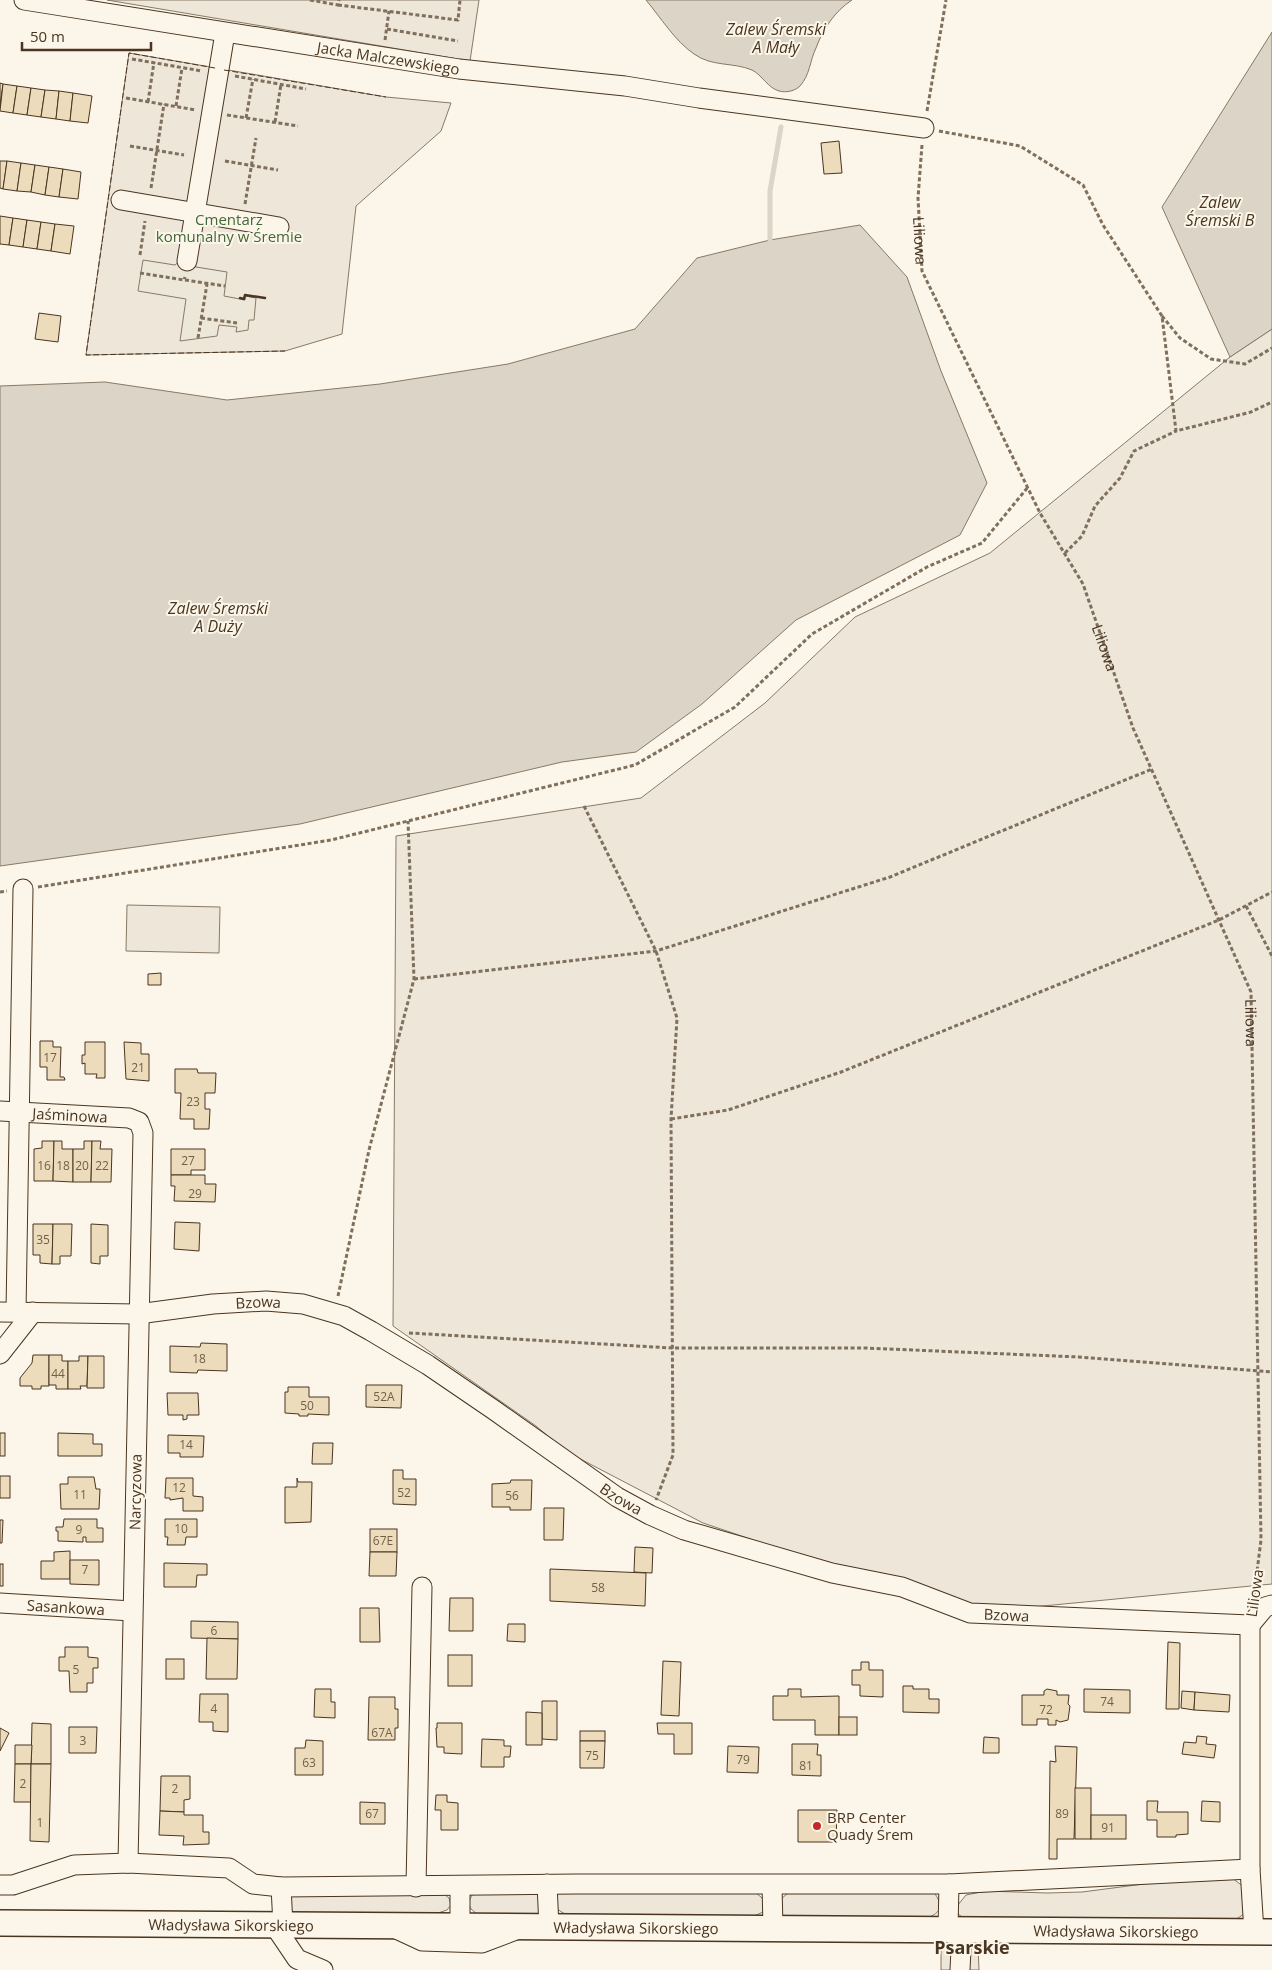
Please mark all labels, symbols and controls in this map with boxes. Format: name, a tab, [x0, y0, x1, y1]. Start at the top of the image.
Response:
water label: Zalew Śremski A Mały	[725, 18, 827, 58]
scale bar	[22, 20, 151, 52]
text: 50 m	[30, 26, 65, 46]
street label: Jacka Malczewskiego	[314, 36, 461, 79]
water label: Zalew Śremski B	[1186, 191, 1255, 231]
park label: Cmentarz komunalny w Śremie	[156, 209, 302, 246]
street label: Liliowa	[909, 216, 932, 265]
water label: Zalew Śremski A Duży	[167, 597, 269, 637]
street label: Liliowa	[1088, 622, 1122, 674]
street label: Liliowa	[1241, 999, 1262, 1047]
house number: 17	[43, 1049, 57, 1066]
house number: 21	[131, 1059, 145, 1076]
house number: 23	[186, 1093, 200, 1110]
street label: Jaśminowa	[30, 1103, 108, 1127]
house number: 27	[181, 1152, 195, 1169]
house number: 16	[37, 1157, 51, 1174]
house number: 18	[56, 1157, 70, 1174]
house number: 20	[75, 1157, 89, 1174]
house number: 22	[95, 1157, 109, 1174]
house number: 29	[188, 1185, 202, 1202]
house number: 35	[36, 1231, 50, 1248]
street label: Bzowa	[235, 1291, 282, 1313]
house number: 18	[192, 1350, 206, 1367]
house number: 44	[51, 1365, 65, 1382]
house number: 52A	[373, 1388, 395, 1405]
house number: 50	[300, 1397, 314, 1414]
house number: 14	[179, 1436, 193, 1453]
street label: Narcyzowa	[124, 1454, 146, 1530]
street label: Bzowa	[596, 1478, 646, 1519]
house number: 12	[172, 1479, 186, 1496]
house number: 52	[397, 1484, 411, 1501]
house number: 11	[73, 1486, 87, 1503]
house number: 56	[505, 1487, 519, 1504]
house number: 10	[174, 1520, 188, 1537]
house number: 9	[76, 1521, 83, 1538]
house number: 67E	[373, 1532, 393, 1549]
house number: 7	[82, 1561, 89, 1578]
street label: Liliowa	[1241, 1568, 1267, 1618]
house number: 58	[591, 1579, 605, 1596]
street label: Sasankowa	[26, 1595, 105, 1619]
street label: Bzowa	[983, 1604, 1030, 1626]
house number: 6	[211, 1622, 218, 1639]
house number: 5	[73, 1661, 80, 1678]
house number: 74	[1100, 1693, 1114, 1710]
house number: 4	[211, 1700, 218, 1717]
house number: 72	[1039, 1701, 1053, 1718]
house number: 67A	[371, 1724, 393, 1741]
house number: 3	[80, 1732, 87, 1749]
house number: 75	[585, 1747, 599, 1764]
house number: 79	[736, 1751, 750, 1768]
house number: 63	[302, 1754, 316, 1771]
house number: 81	[799, 1757, 813, 1774]
house number: 2	[20, 1775, 27, 1792]
house number: 2	[172, 1780, 179, 1797]
house number: 67	[365, 1805, 379, 1822]
house number: 89	[1055, 1805, 1069, 1822]
place label: BRP Center Quady Śrem	[827, 1807, 913, 1844]
house number: 1	[37, 1814, 43, 1831]
house number: 91	[1101, 1819, 1115, 1836]
marker: BRP Center Quady Śrem	[811, 1820, 823, 1832]
street label: Władysława Sikorskiego	[148, 1914, 314, 1935]
street label: Władysława Sikorskiego	[553, 1917, 719, 1938]
street label: Władysława Sikorskiego	[1033, 1920, 1199, 1941]
district label: Psarskie	[934, 1935, 1010, 1959]

